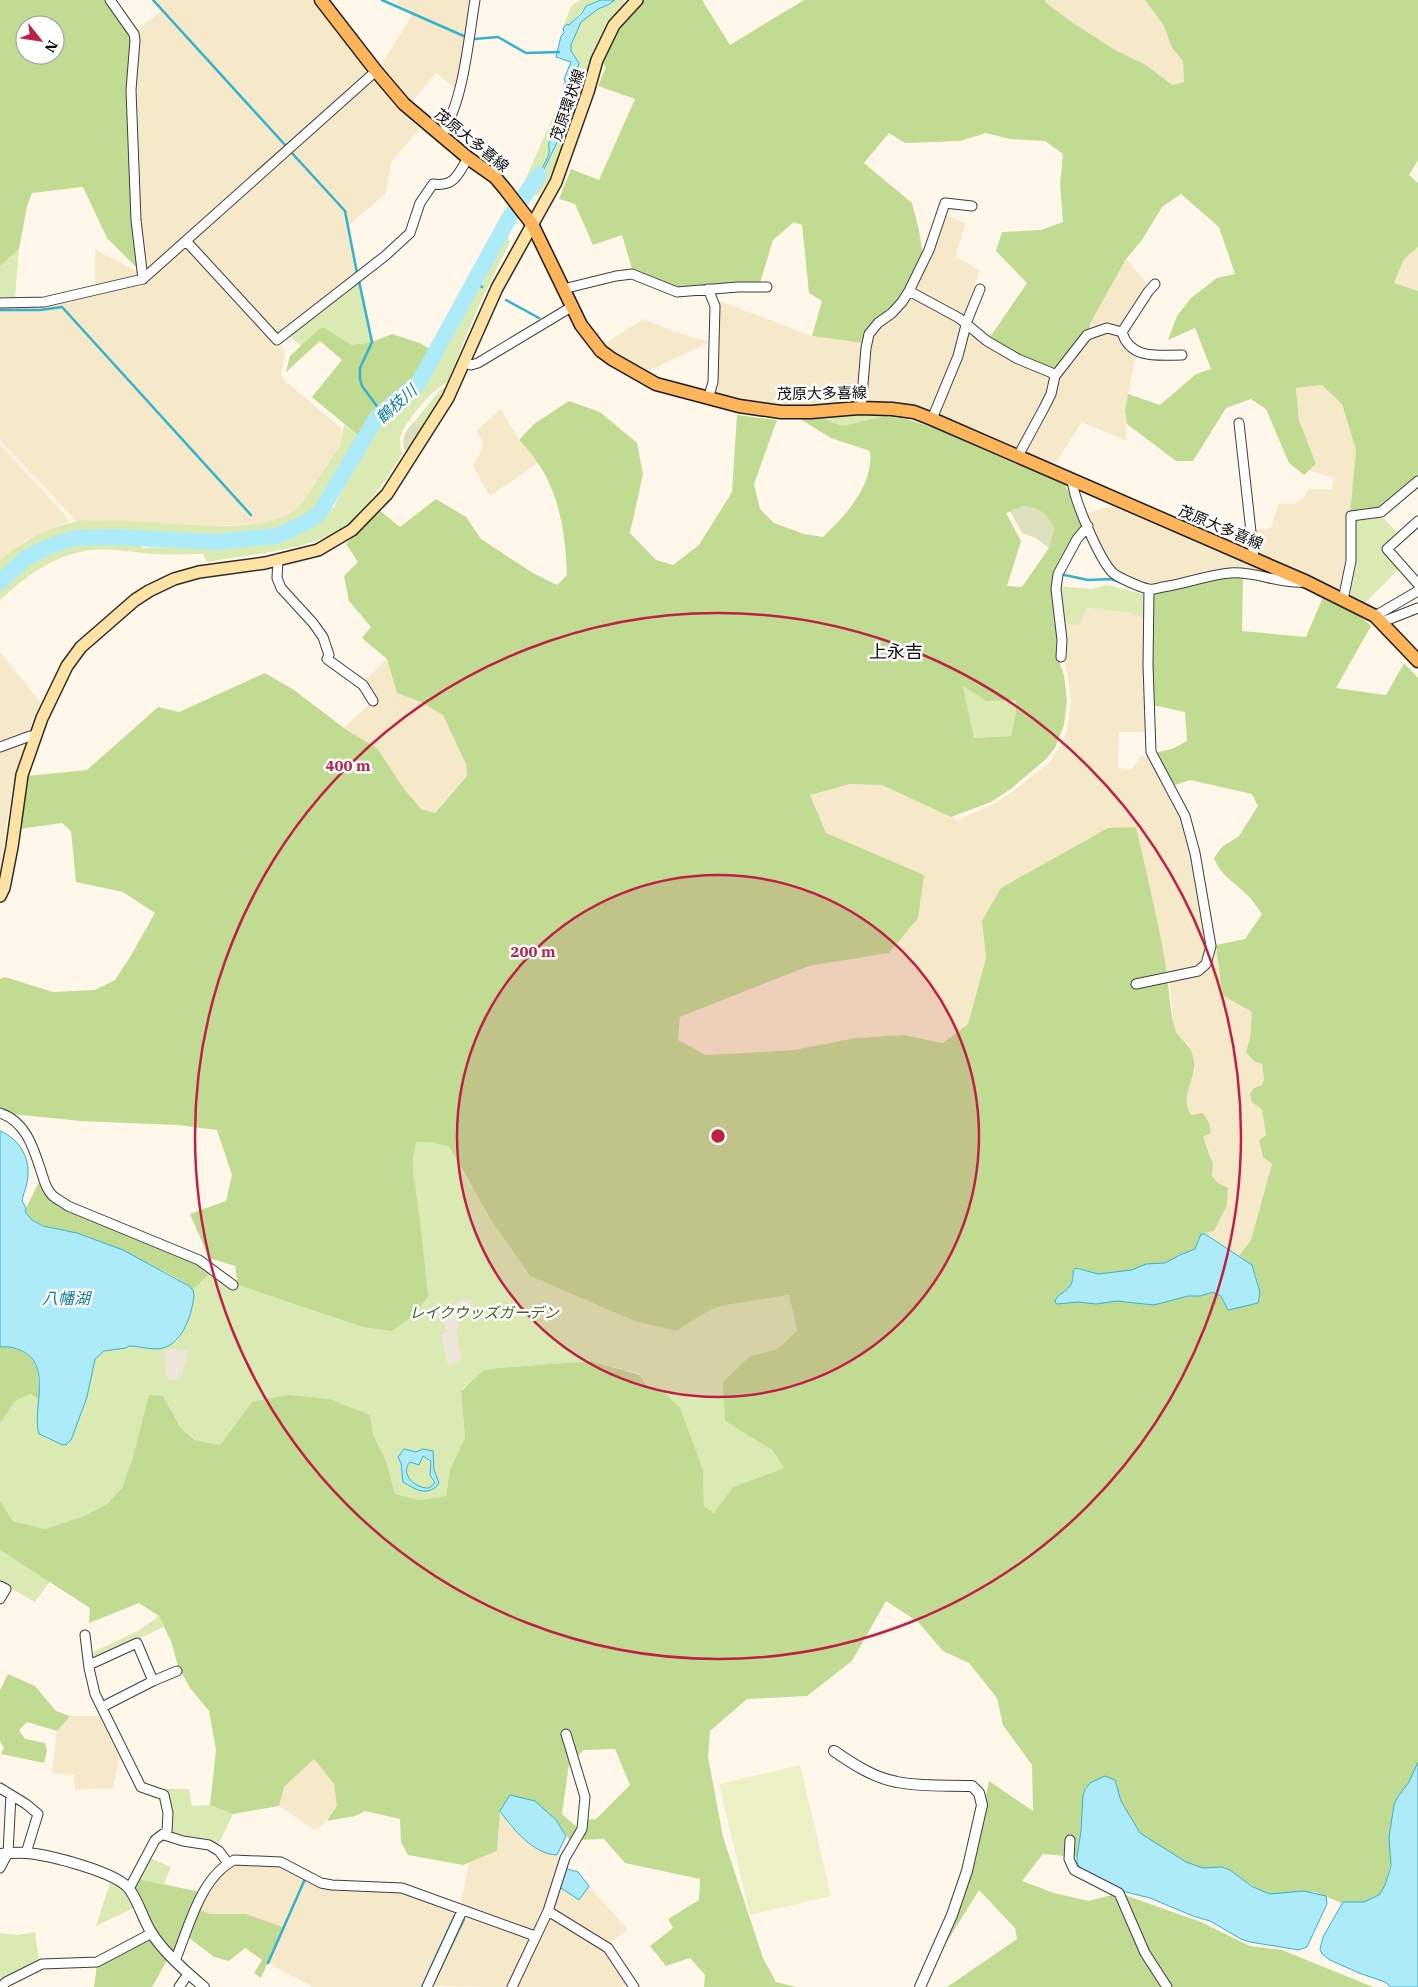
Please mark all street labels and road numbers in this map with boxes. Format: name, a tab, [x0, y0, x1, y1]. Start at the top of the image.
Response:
street label: 茂原環状線	[546, 66, 588, 144]
street label: 茂原大多喜線	[431, 104, 513, 176]
street label: 茂原大多喜線	[777, 383, 867, 403]
street label: 茂原大多喜線	[1176, 501, 1266, 553]

